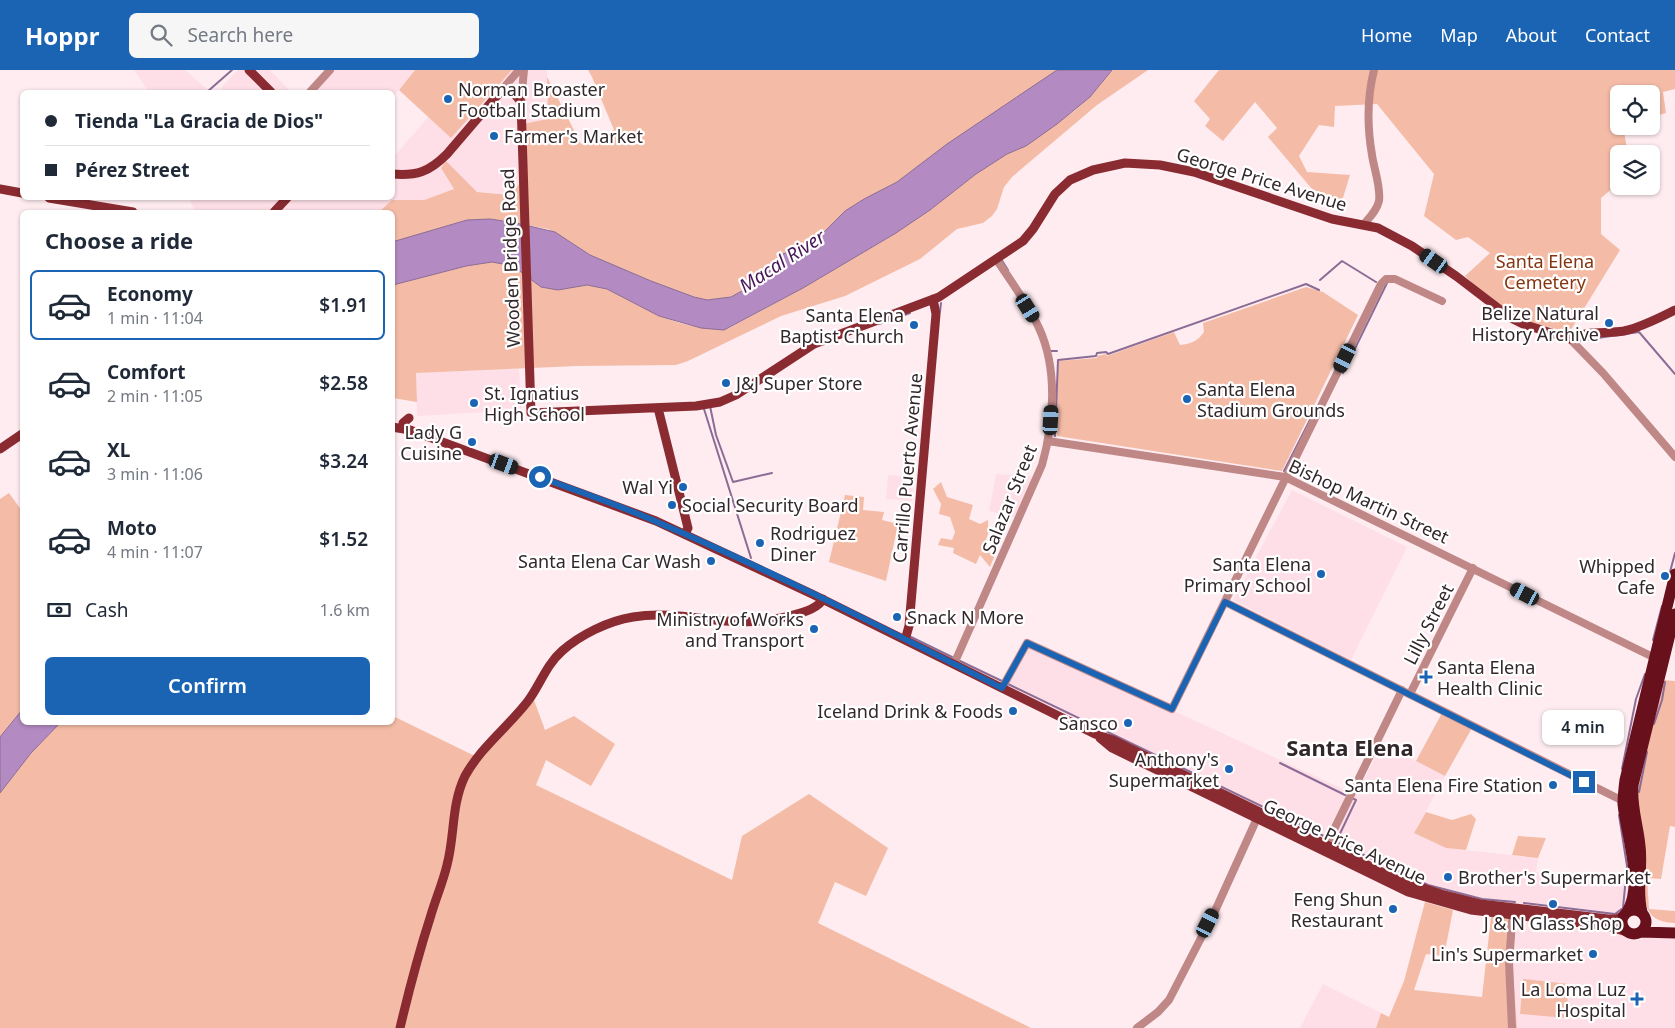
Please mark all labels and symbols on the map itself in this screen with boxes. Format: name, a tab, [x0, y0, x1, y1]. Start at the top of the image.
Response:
place label: Norman Broaster Football Stadium	[458, 77, 606, 122]
marker: Norman Broaster Football Stadium	[442, 93, 454, 105]
place label: Farmer's Market	[504, 124, 643, 148]
marker: Farmer's Market	[488, 130, 500, 142]
street label: George Price Avenue	[1174, 142, 1350, 216]
street label: Wooden Bridge Road	[495, 168, 525, 348]
water label: Macal River	[734, 223, 831, 299]
car	[1417, 246, 1450, 276]
park label: Santa Elena Cemetery	[1496, 249, 1594, 294]
car	[1013, 291, 1042, 325]
place label: Belize Natural History Archive	[1471, 301, 1599, 346]
place label: Santa Elena Baptist Church	[780, 303, 904, 348]
marker: Belize Natural History Archive	[1603, 317, 1615, 329]
marker: Santa Elena Baptist Church	[908, 319, 920, 331]
car	[1331, 341, 1358, 375]
place label: J&J Super Store	[734, 371, 863, 395]
street label: Carrillo Puerto Avenue	[887, 372, 927, 564]
marker: J&J Super Store	[720, 377, 732, 389]
place label: Santa Elena Stadium Grounds	[1197, 377, 1345, 422]
place label: St. Ignatius High School	[484, 381, 585, 426]
marker: Santa Elena Stadium Grounds	[1181, 393, 1193, 405]
marker: St. Ignatius High School	[468, 397, 480, 409]
car	[1042, 405, 1059, 435]
place label: Lady G Cuisine	[400, 420, 462, 465]
marker: Lady G Cuisine	[466, 436, 478, 448]
street label: Salazar Street	[976, 440, 1042, 557]
car	[487, 452, 520, 476]
street label: Bishop Martin Street	[1285, 453, 1453, 549]
route start	[529, 466, 551, 488]
place label: Wal Yi	[622, 475, 673, 499]
marker: Wal Yi	[677, 481, 689, 493]
place label: Social Security Board	[682, 493, 859, 517]
marker: Social Security Board	[666, 499, 678, 511]
place label: Rodriguez Diner	[770, 521, 856, 566]
marker: Rodriguez Diner	[754, 537, 766, 549]
place label: Santa Elena Car Wash	[518, 549, 701, 573]
place label: Santa Elena Primary School	[1184, 552, 1311, 597]
place label: Whipped Cafe	[1579, 554, 1655, 599]
marker: Santa Elena Car Wash	[705, 555, 717, 567]
marker: Santa Elena Primary School	[1315, 568, 1327, 580]
marker: Whipped Cafe	[1659, 570, 1671, 582]
street label: Lilly Street	[1397, 579, 1459, 668]
car	[1508, 581, 1541, 607]
place label: Snack N More	[907, 605, 1024, 629]
place label: Ministry of Works and Transport	[656, 607, 805, 652]
marker: Snack N More	[891, 611, 903, 623]
marker: Ministry of Works and Transport	[808, 623, 820, 635]
place label: Santa Elena Health Clinic	[1437, 655, 1543, 700]
marker: Santa Elena Health Clinic	[1419, 670, 1433, 684]
place label: Iceland Drink & Foods	[817, 699, 1003, 723]
marker: Iceland Drink & Foods	[1007, 705, 1019, 717]
callout: 4 min	[1543, 710, 1625, 744]
place label: Sansco	[1059, 711, 1118, 735]
marker: Sansco	[1122, 717, 1134, 729]
district label: Santa Elena	[1286, 732, 1414, 762]
place label: Anthony's Supermarket	[1109, 747, 1219, 792]
marker: Anthony's Supermarket	[1223, 763, 1235, 775]
route end	[1573, 771, 1595, 793]
place label: Santa Elena Fire Station	[1344, 773, 1543, 797]
marker: Santa Elena Fire Station	[1547, 779, 1559, 791]
street label: George Price Avenue	[1260, 793, 1430, 889]
place label: Brother's Supermarket	[1458, 865, 1651, 889]
marker: Brother's Supermarket	[1442, 871, 1454, 883]
place label: Feng Shun Restaurant	[1291, 887, 1384, 932]
marker: J & N Glass Shop	[1547, 898, 1559, 910]
marker: Feng Shun Restaurant	[1387, 903, 1399, 915]
car	[1194, 906, 1221, 940]
place label: J & N Glass Shop	[1482, 911, 1622, 935]
place label: Lin's Supermarket	[1431, 942, 1583, 966]
marker: Lin's Supermarket	[1587, 948, 1599, 960]
place label: La Loma Luz Hospital	[1521, 977, 1626, 1022]
marker: La Loma Luz Hospital	[1630, 992, 1644, 1006]

